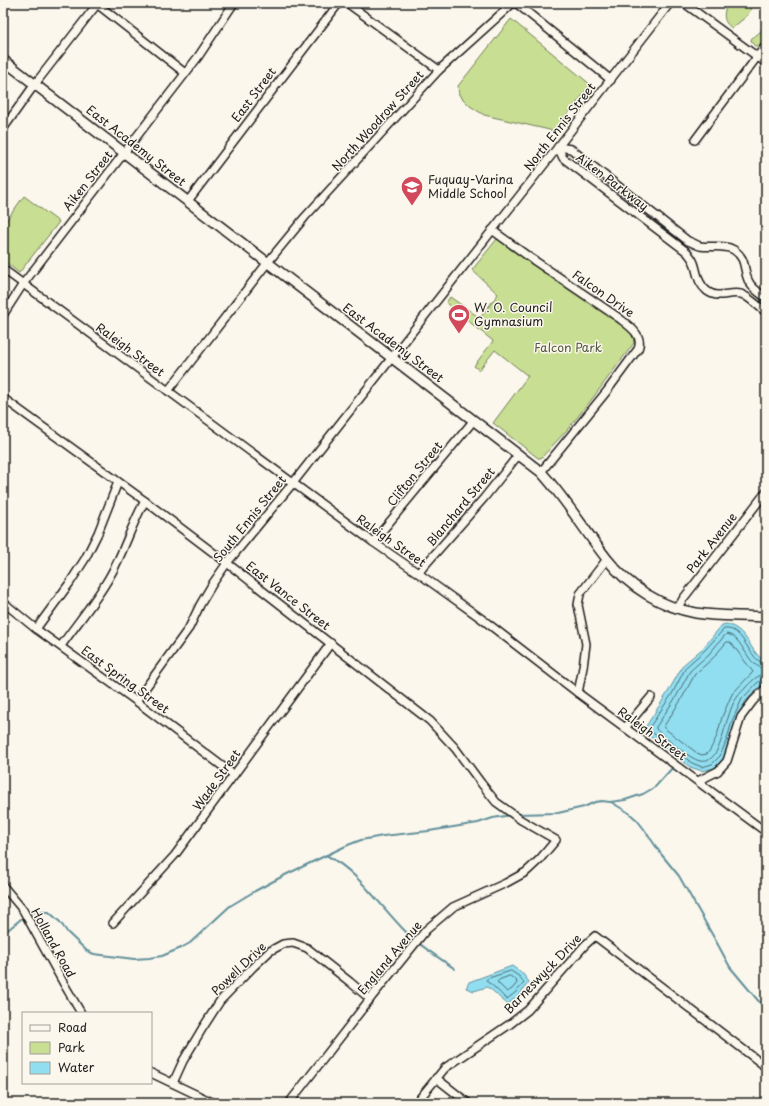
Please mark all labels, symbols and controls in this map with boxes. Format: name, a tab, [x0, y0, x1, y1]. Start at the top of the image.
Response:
street label: East Street	[227, 63, 280, 126]
street label: North Woodrow Street	[327, 66, 427, 175]
street label: North Ennis Street	[519, 78, 599, 174]
street label: East Academy Street	[83, 100, 190, 190]
street label: Aiken Street	[58, 146, 116, 214]
street label: Aiken Parkway	[573, 148, 653, 214]
place label: Fuquay-Varina Middle School	[428, 170, 514, 202]
school or university icon: Fuquay-Varina Middle School	[399, 174, 425, 207]
street label: Falcon Drive	[569, 265, 638, 321]
street label: East Academy Street	[339, 298, 448, 386]
place label: W. O. Council Gymnasium	[474, 298, 552, 330]
sports icon: W. O. Council Gymnasium	[446, 302, 472, 335]
street label: Raleigh Street	[92, 318, 169, 380]
park label: Falcon Park	[534, 338, 602, 356]
street label: Clifton Street	[382, 437, 446, 510]
street label: Blanchard Street	[422, 463, 499, 550]
street label: South Ennis Street	[209, 471, 290, 566]
street label: Park Avenue	[682, 508, 741, 576]
street label: Raleigh Street	[353, 510, 430, 571]
street label: East Vance Street	[243, 557, 335, 634]
street label: East Spring Street	[78, 641, 173, 717]
street label: Raleigh Street	[614, 702, 691, 764]
street label: Wade Street	[188, 745, 244, 814]
street label: Holland Road	[27, 905, 80, 981]
street label: England Avenue	[353, 916, 426, 998]
street label: Barneswyck Drive	[499, 929, 585, 1017]
street label: Powell Drive	[207, 937, 270, 999]
legend	[22, 1012, 152, 1084]
text: Road	[58, 1018, 87, 1036]
text: Park	[58, 1038, 85, 1056]
text: Water	[58, 1058, 95, 1076]

